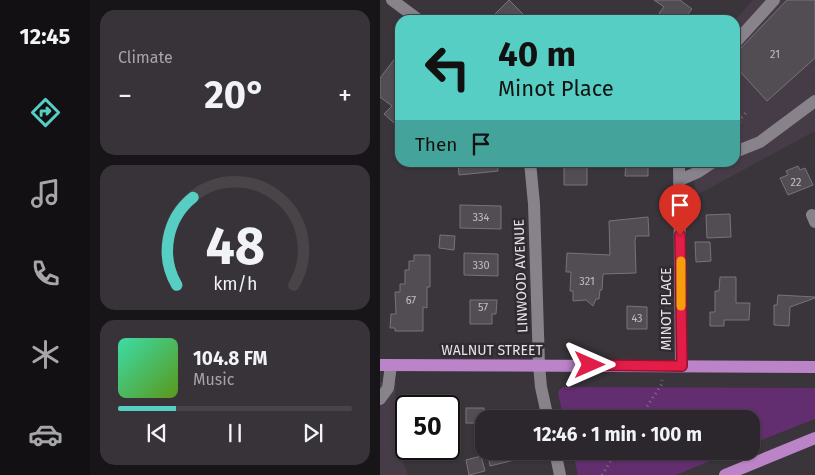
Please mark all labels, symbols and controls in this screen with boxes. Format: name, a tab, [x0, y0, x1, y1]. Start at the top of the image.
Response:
text: 12:45	[20, 23, 70, 50]
text: 40 m	[498, 33, 576, 75]
icon: left	[415, 35, 480, 100]
text: Climate	[118, 48, 173, 67]
house number: 21	[770, 48, 780, 61]
text: 20°	[204, 72, 266, 118]
text: Minot Place	[498, 75, 614, 102]
text: −	[118, 79, 132, 112]
text: +	[338, 79, 352, 112]
icon: directions	[28, 95, 63, 130]
icon: arrive	[467, 130, 495, 158]
text: Then	[415, 133, 457, 156]
icon: music	[28, 176, 63, 211]
house number: 22	[791, 176, 801, 189]
pin	[659, 184, 701, 235]
icon: arrive	[666, 191, 694, 219]
house number: 334	[473, 211, 490, 224]
text: 48	[205, 215, 265, 278]
street label: LINWOOD AVENUE	[511, 219, 531, 333]
icon: phone	[28, 256, 63, 291]
house number: 330	[472, 259, 490, 272]
street label: MINOT PLACE	[658, 267, 675, 351]
text: km/h	[213, 273, 257, 295]
house number: 321	[579, 275, 595, 288]
house number: 67	[406, 294, 416, 307]
house number: 57	[478, 301, 488, 314]
house number: 43	[631, 312, 643, 325]
icon: climate	[28, 337, 63, 372]
position arrow	[563, 338, 615, 390]
street label: WALNUT STREET	[441, 342, 544, 359]
text: 104.8 FM	[193, 347, 267, 370]
text: Music	[193, 370, 234, 389]
speed limit sign: 50	[395, 395, 460, 460]
icon: car	[28, 417, 63, 452]
icon: previous	[143, 419, 171, 447]
icon: pause	[221, 419, 249, 447]
icon: next	[299, 419, 327, 447]
text: 12:46 · 1 min · 100 m	[533, 423, 702, 446]

